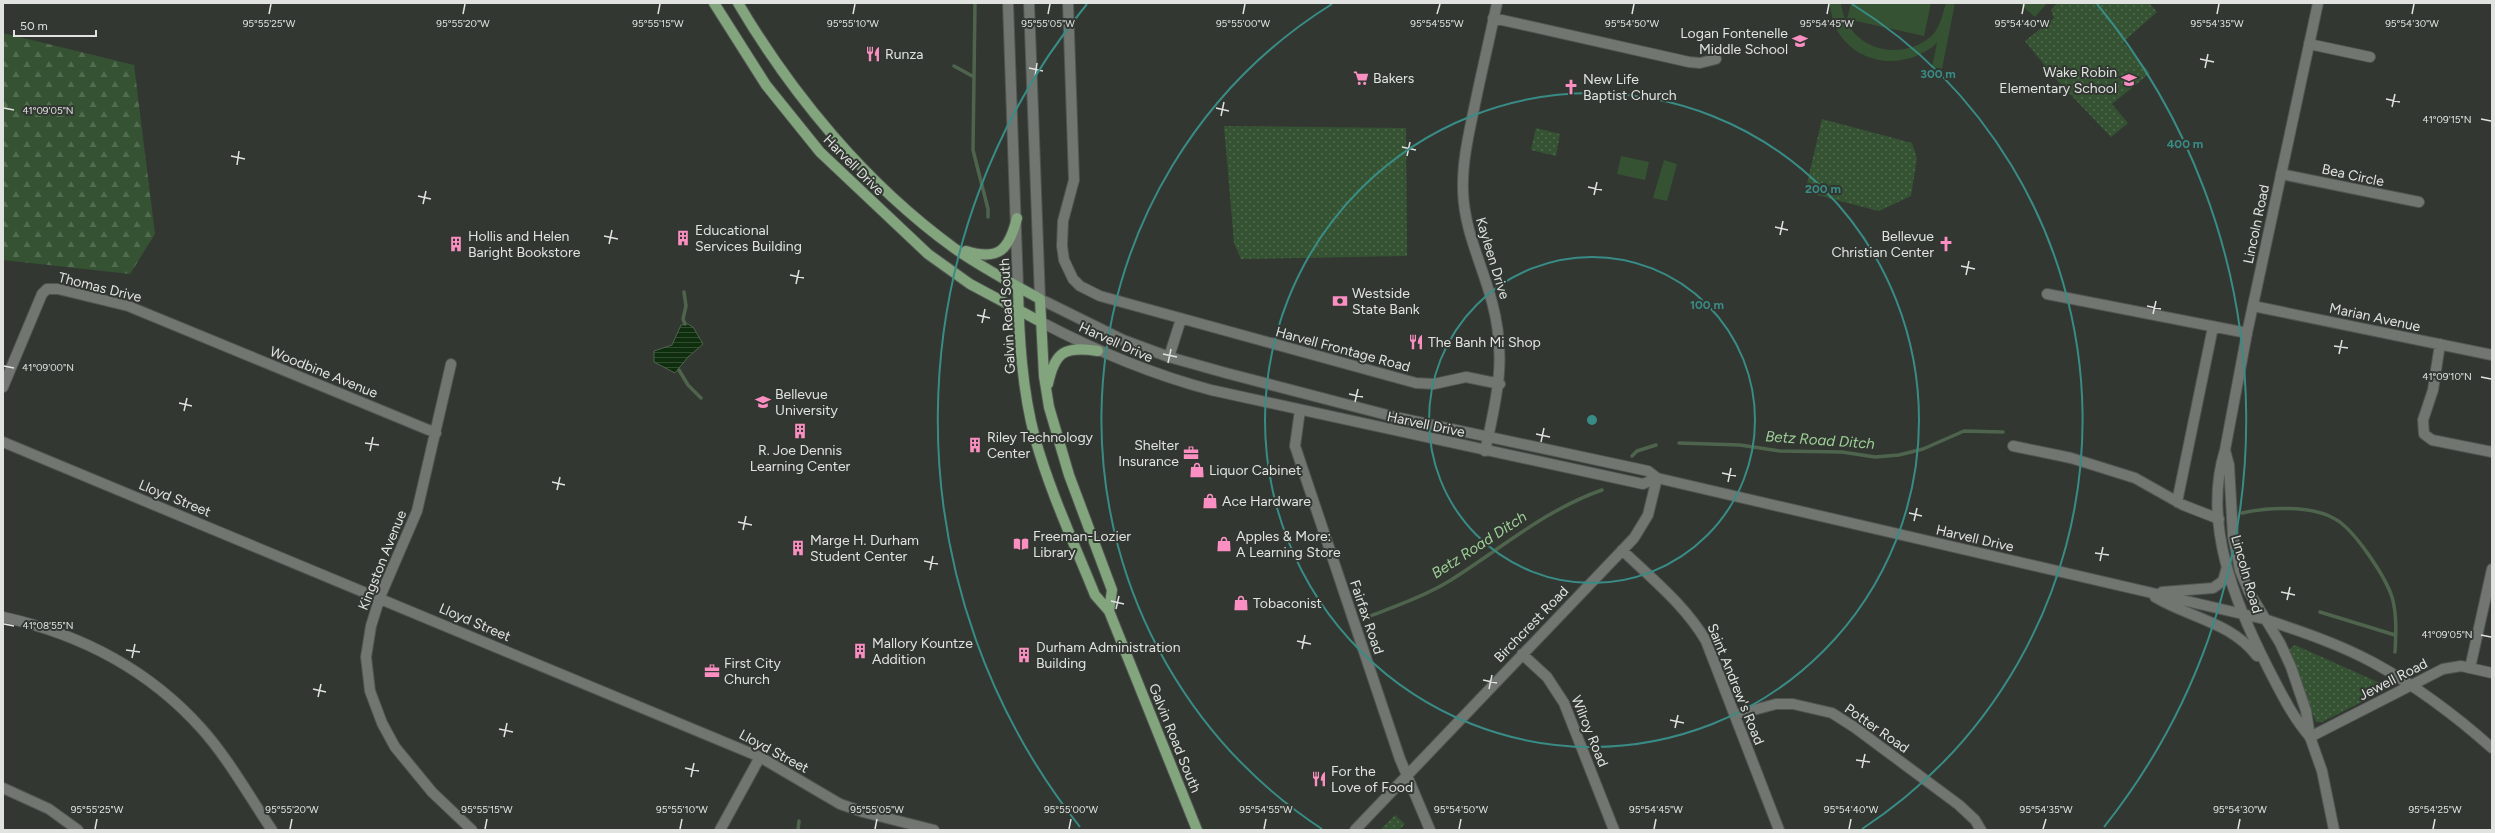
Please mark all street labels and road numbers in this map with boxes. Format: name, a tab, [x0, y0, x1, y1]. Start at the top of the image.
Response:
street label: Harvell Drive	[820, 131, 888, 200]
street label: Bea Circle	[2320, 161, 2386, 190]
street label: Lincoln Road	[2240, 183, 2273, 265]
street label: Kayleen Drive	[1472, 215, 1513, 302]
street label: Galvin Road South	[996, 257, 1019, 374]
street label: Thomas Drive	[57, 269, 144, 306]
street label: Marian Avenue	[2328, 300, 2422, 336]
street label: Harvell Drive	[1076, 319, 1156, 366]
street label: Harvell Frontage Road	[1274, 323, 1412, 376]
street label: Woodbine Avenue	[267, 343, 381, 402]
street label: Harvell Drive	[1385, 408, 1467, 441]
street label: Lloyd Street	[136, 476, 213, 521]
street label: Kingston Avenue	[355, 507, 410, 613]
street label: Harvell Drive	[1934, 521, 2016, 556]
street label: Lincoln Road	[2227, 533, 2266, 615]
street label: Fairfax Road	[1346, 578, 1387, 656]
street label: Birchcrest Road	[1491, 583, 1572, 666]
street label: Lloyd Street	[436, 600, 513, 645]
street label: Saint Andrew's Road	[1703, 621, 1768, 747]
street label: Jewell Road	[2356, 655, 2430, 704]
street label: Galvin Road South	[1145, 681, 1204, 795]
street label: Wilroy Road	[1568, 693, 1612, 769]
street label: Potter Road	[1841, 700, 1912, 757]
street label: Lloyd Street	[736, 726, 811, 777]

